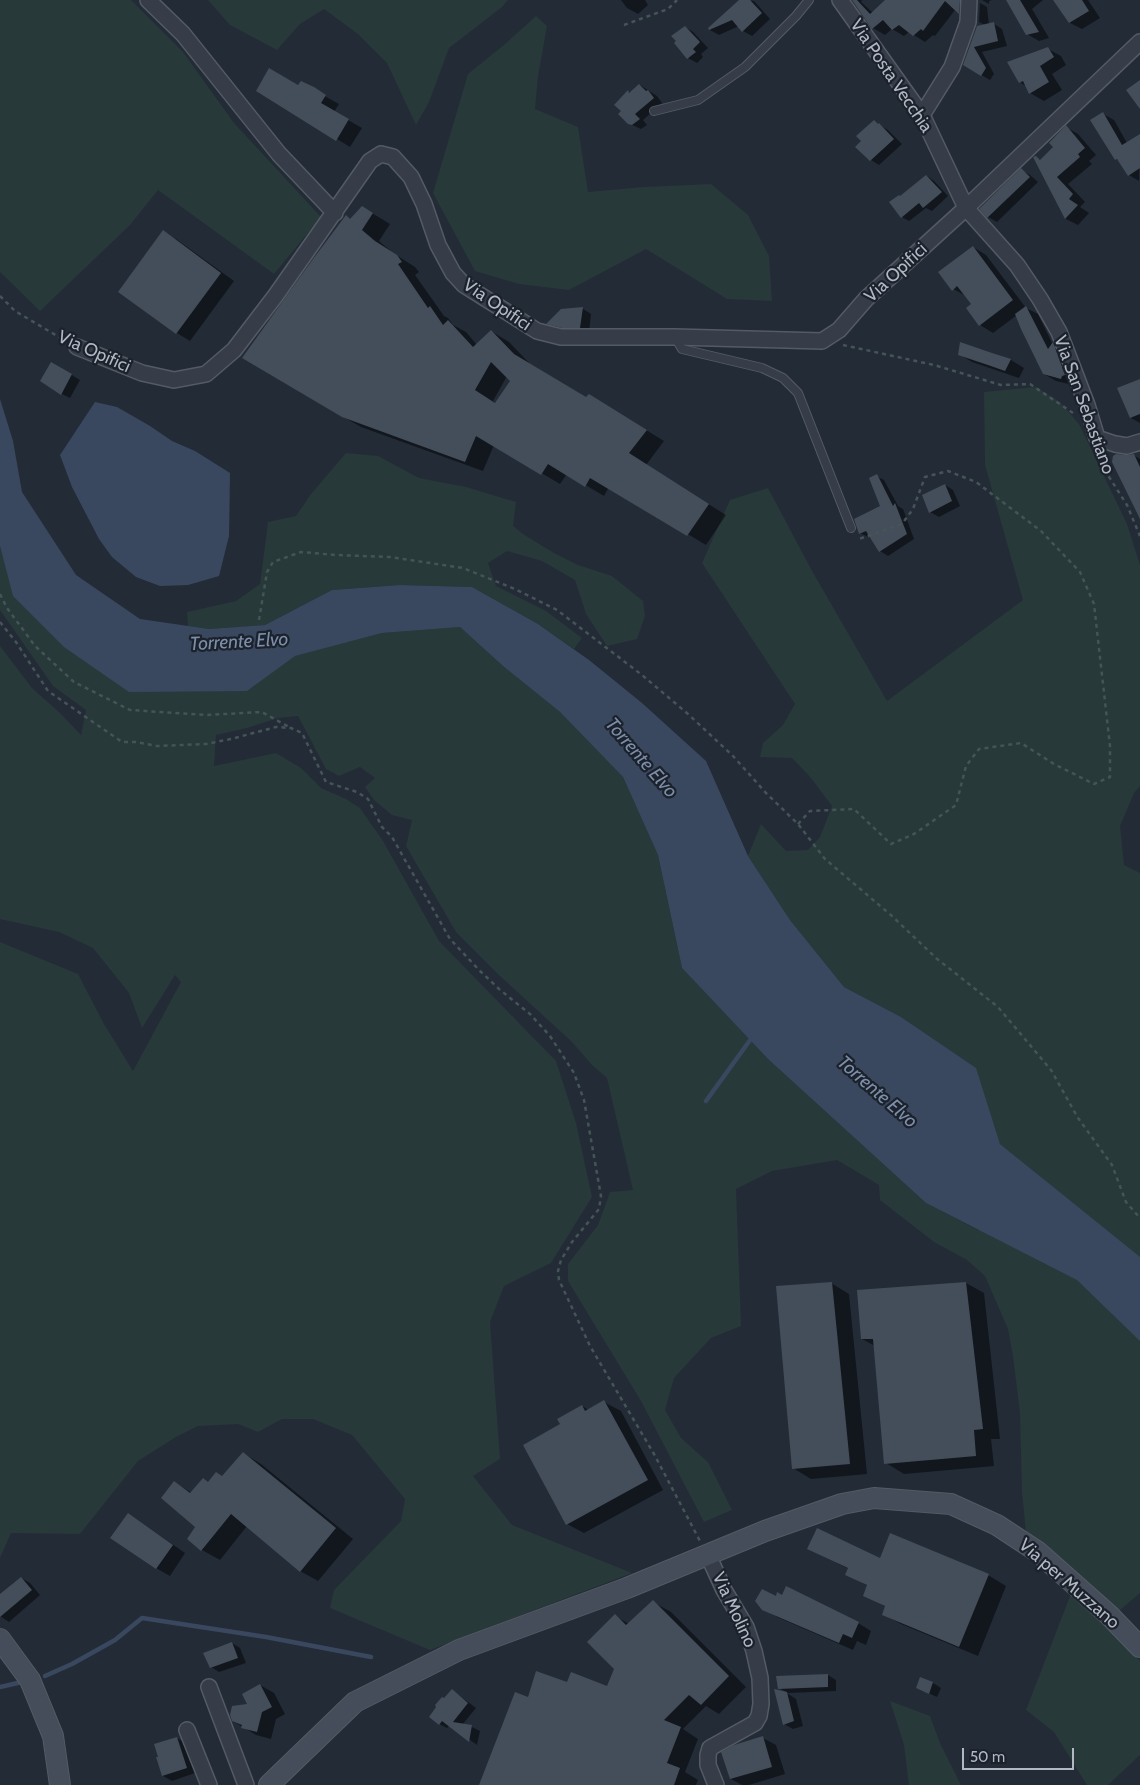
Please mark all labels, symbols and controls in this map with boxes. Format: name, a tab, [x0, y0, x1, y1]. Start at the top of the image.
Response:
street label: Via Posta Vecchia	[845, 15, 937, 137]
street label: Via Opifici	[860, 239, 932, 307]
street label: Via Opifici	[459, 274, 535, 336]
street label: Via Opifici	[54, 326, 134, 378]
street label: Via San Sebastiano	[1049, 333, 1119, 477]
water label: Torrente Elvo	[189, 628, 289, 656]
water label: Torrente Elvo	[600, 713, 682, 803]
water label: Torrente Elvo	[832, 1051, 922, 1133]
street label: Via per Muzzano	[1014, 1534, 1124, 1634]
street label: Via Molino	[707, 1569, 761, 1651]
scale bar	[965, 1738, 1078, 1770]
text: 50 m	[970, 1748, 1005, 1766]

